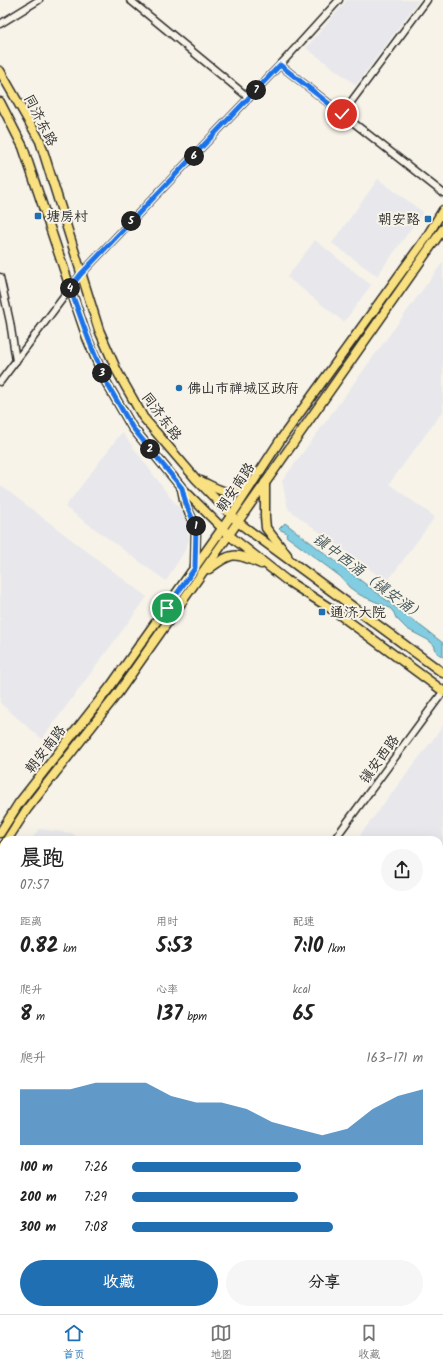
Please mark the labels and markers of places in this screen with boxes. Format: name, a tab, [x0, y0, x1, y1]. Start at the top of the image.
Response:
pin: 7	[246, 80, 266, 100]
pin	[325, 97, 359, 131]
pin: 6	[184, 146, 204, 166]
place label: 塘房村	[46, 206, 88, 228]
place label: 朝安路	[378, 209, 420, 231]
marker: 塘房村	[33, 211, 43, 221]
pin: 5	[121, 211, 141, 231]
marker: 朝安路	[423, 214, 433, 224]
pin: 4	[60, 278, 80, 298]
pin: 3	[92, 363, 112, 383]
place label: 佛山市禅城区政府	[187, 378, 299, 400]
marker: 佛山市禅城区政府	[174, 383, 184, 393]
pin: 2	[140, 439, 160, 459]
pin: 1	[186, 516, 206, 536]
pin	[150, 591, 184, 625]
place label: 通济大院	[330, 602, 386, 624]
marker: 通济大院	[317, 607, 327, 617]

